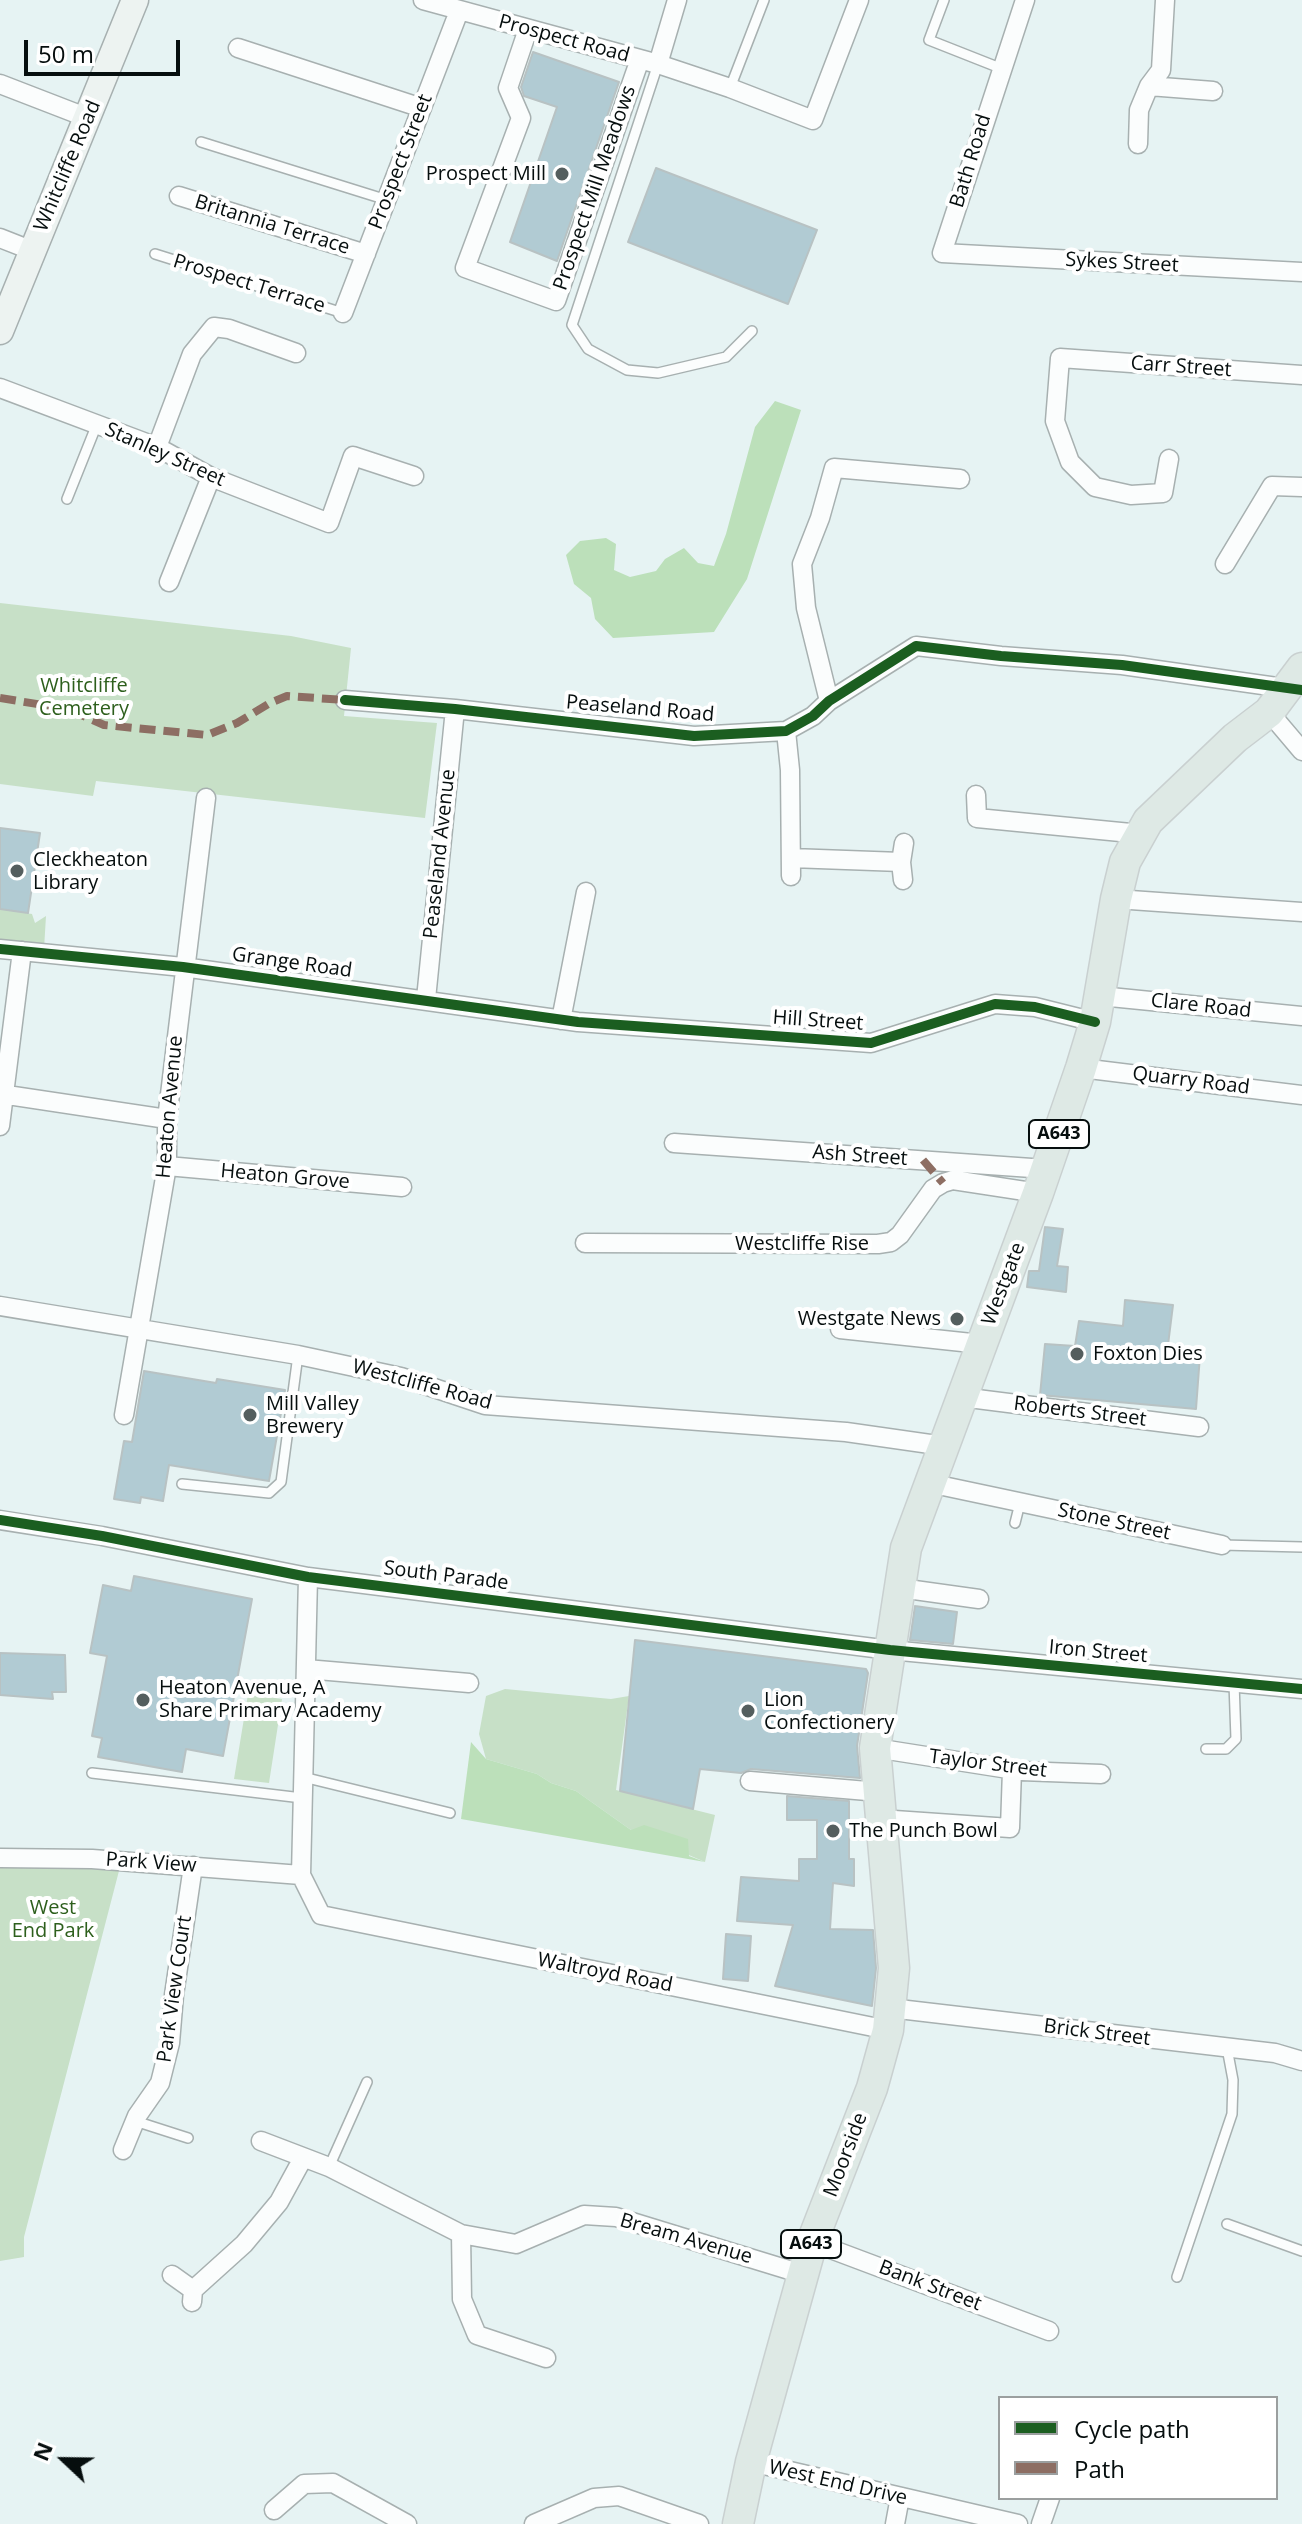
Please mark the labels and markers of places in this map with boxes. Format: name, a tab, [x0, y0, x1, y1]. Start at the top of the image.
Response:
place label: Prospect Mill	[426, 162, 546, 186]
marker: Prospect Mill	[553, 165, 571, 183]
place label: Cleckheaton Library	[33, 848, 148, 895]
marker: Cleckheaton Library	[8, 862, 26, 880]
place label: Westgate News	[798, 1307, 941, 1331]
marker: Westgate News	[948, 1310, 966, 1328]
place label: Foxton Dies	[1093, 1342, 1203, 1366]
marker: Foxton Dies	[1068, 1345, 1086, 1363]
place label: Mill Valley Brewery	[266, 1392, 359, 1439]
marker: Mill Valley Brewery	[241, 1406, 259, 1424]
place label: Heaton Avenue, A Share Primary Academy	[159, 1676, 382, 1723]
place label: Lion Confectionery	[764, 1688, 894, 1735]
marker: Heaton Avenue, A Share Primary Academy	[134, 1691, 152, 1709]
marker: Lion Confectionery	[739, 1702, 757, 1720]
place label: The Punch Bowl	[849, 1819, 998, 1843]
marker: The Punch Bowl	[824, 1822, 842, 1840]

